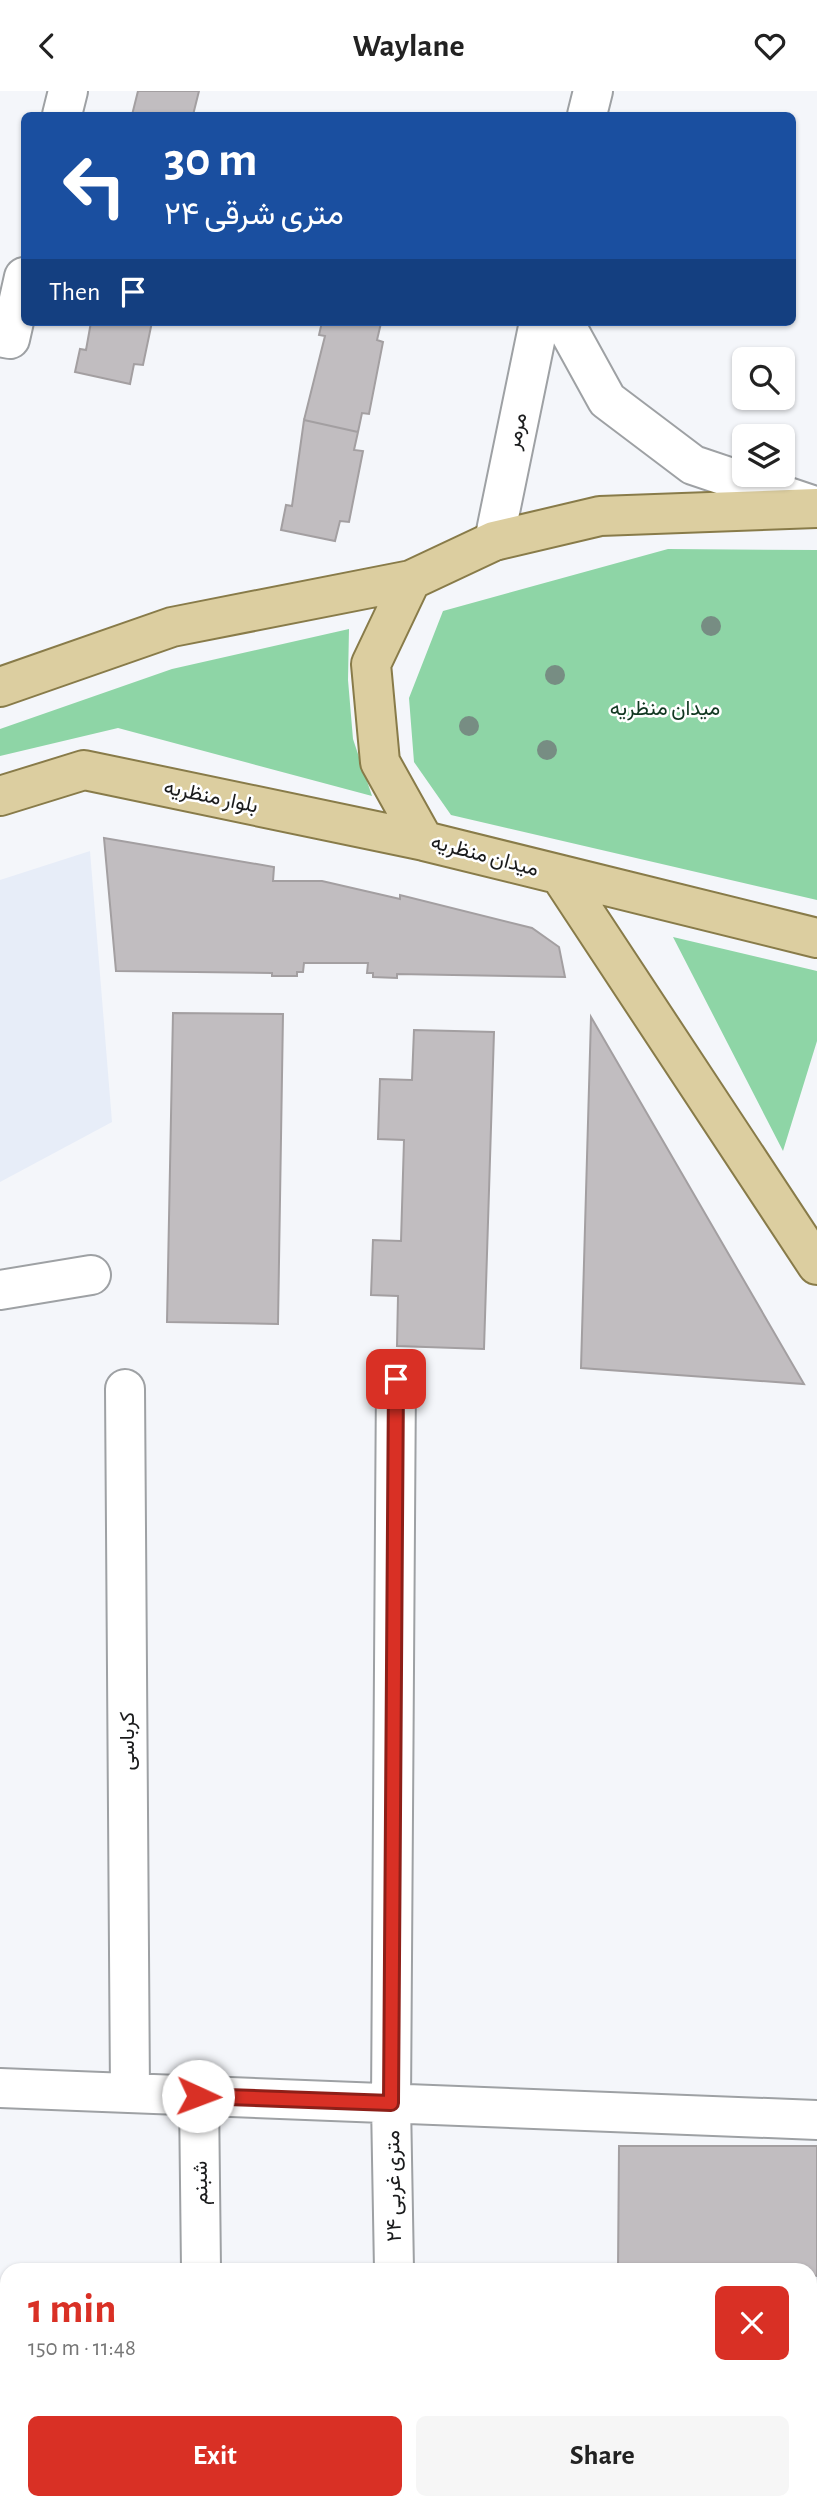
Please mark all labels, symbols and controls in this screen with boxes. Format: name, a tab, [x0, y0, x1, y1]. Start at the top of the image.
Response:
icon: back	[28, 27, 66, 65]
icon: heart	[751, 27, 789, 65]
text: Waylane	[352, 30, 465, 62]
text: 30 m	[164, 136, 258, 185]
icon: left	[49, 140, 140, 231]
text: ۲۴ متری شرقی	[164, 198, 344, 230]
icon: arrive	[114, 273, 152, 311]
text: Then	[49, 279, 100, 305]
map controls	[732, 347, 795, 487]
button: search	[732, 347, 795, 410]
street label: مرمر	[502, 411, 533, 453]
button: layers	[732, 424, 795, 487]
park label: میدان منظریه	[610, 698, 720, 721]
street label: بلوار منظریه	[161, 776, 260, 819]
street label: ميدان منظریه	[428, 831, 541, 882]
pin	[366, 1349, 426, 1409]
icon: arrive	[377, 1360, 415, 1398]
street label: کرباسی	[117, 1712, 140, 1770]
position arrow	[161, 2059, 235, 2133]
street label: ۲۴ متری غربی	[382, 2130, 407, 2242]
street label: شبنم	[190, 2161, 214, 2205]
button: close	[715, 2286, 789, 2360]
text: 1 min	[28, 2288, 117, 2330]
text: 150 m · 11:48	[28, 2337, 136, 2360]
button: Exit	[28, 2416, 402, 2496]
button: Share	[416, 2416, 789, 2496]

